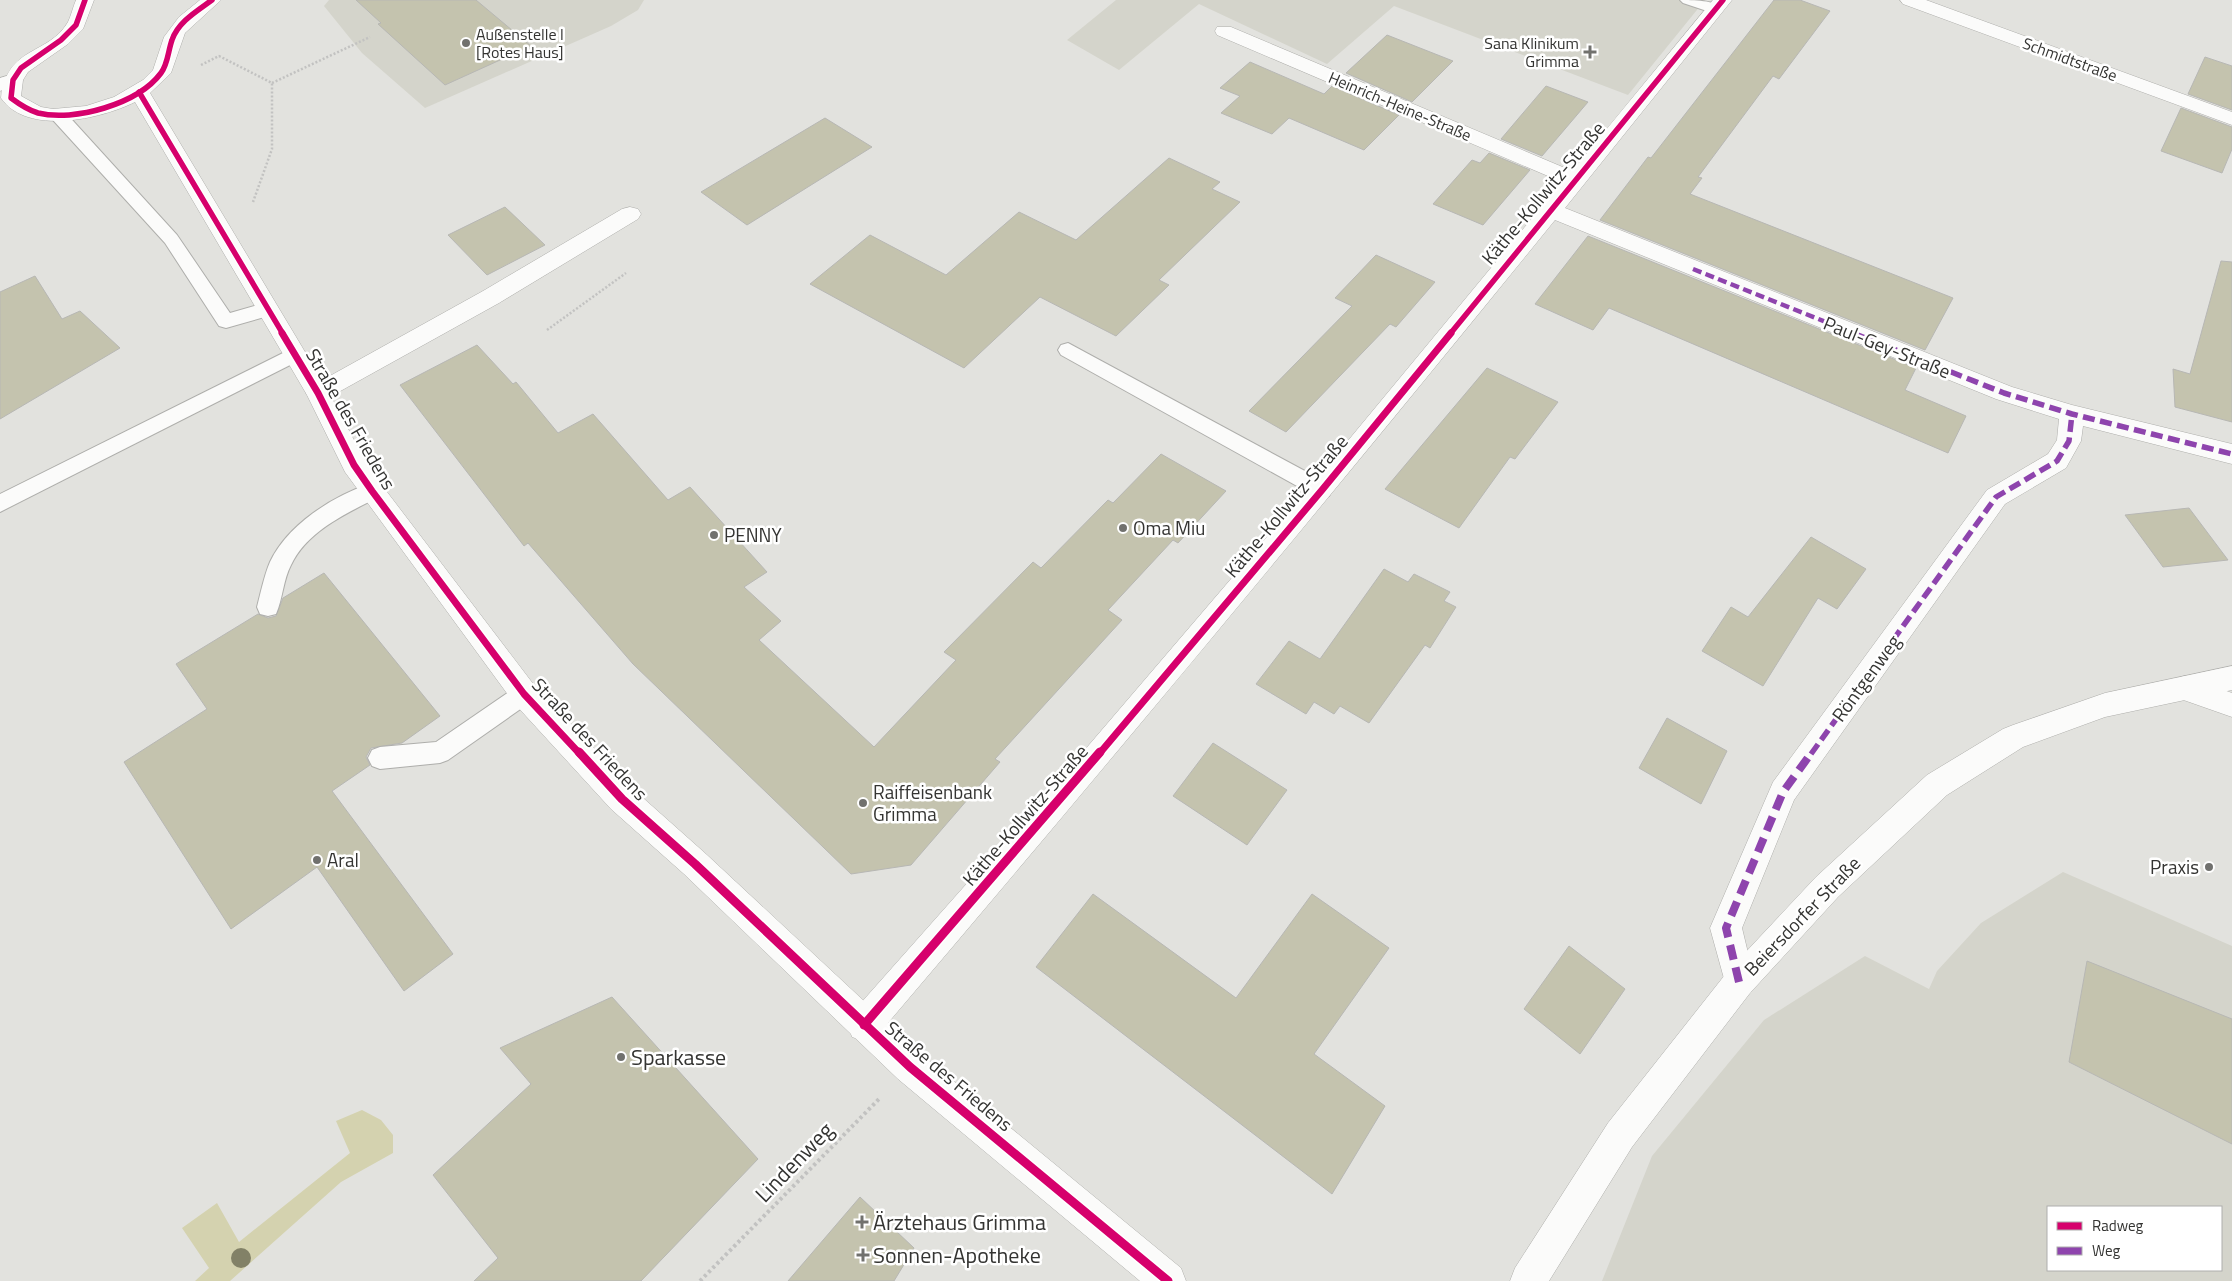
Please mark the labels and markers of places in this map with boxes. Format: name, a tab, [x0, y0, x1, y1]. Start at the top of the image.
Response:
place label: Außenstelle l [Rotes Haus]	[476, 22, 564, 64]
place label: Sana Klinikum Grimma	[1484, 31, 1579, 73]
marker: Außenstelle l [Rotes Haus]	[460, 37, 472, 49]
marker: Sana Klinikum Grimma	[1583, 45, 1597, 59]
place label: Oma Miu	[1133, 513, 1205, 542]
place label: PENNY	[724, 520, 782, 549]
marker: Oma Miu	[1117, 522, 1129, 534]
marker: PENNY	[708, 529, 720, 541]
place label: Raiffeisenbank Grimma	[873, 777, 992, 828]
marker: Raiffeisenbank Grimma	[857, 797, 869, 809]
place label: Aral	[327, 845, 359, 874]
place label: Praxis	[2150, 852, 2199, 881]
marker: Aral	[311, 854, 323, 866]
marker: Praxis	[2203, 861, 2215, 873]
place label: Sparkasse	[631, 1040, 726, 1074]
marker: Sparkasse	[615, 1051, 627, 1063]
place label: Ärztehaus Grimma	[873, 1205, 1046, 1239]
marker: Ärztehaus Grimma	[855, 1215, 869, 1229]
place label: Sonnen-Apotheke	[873, 1238, 1041, 1272]
marker: Sonnen-Apotheke	[857, 1249, 869, 1261]

